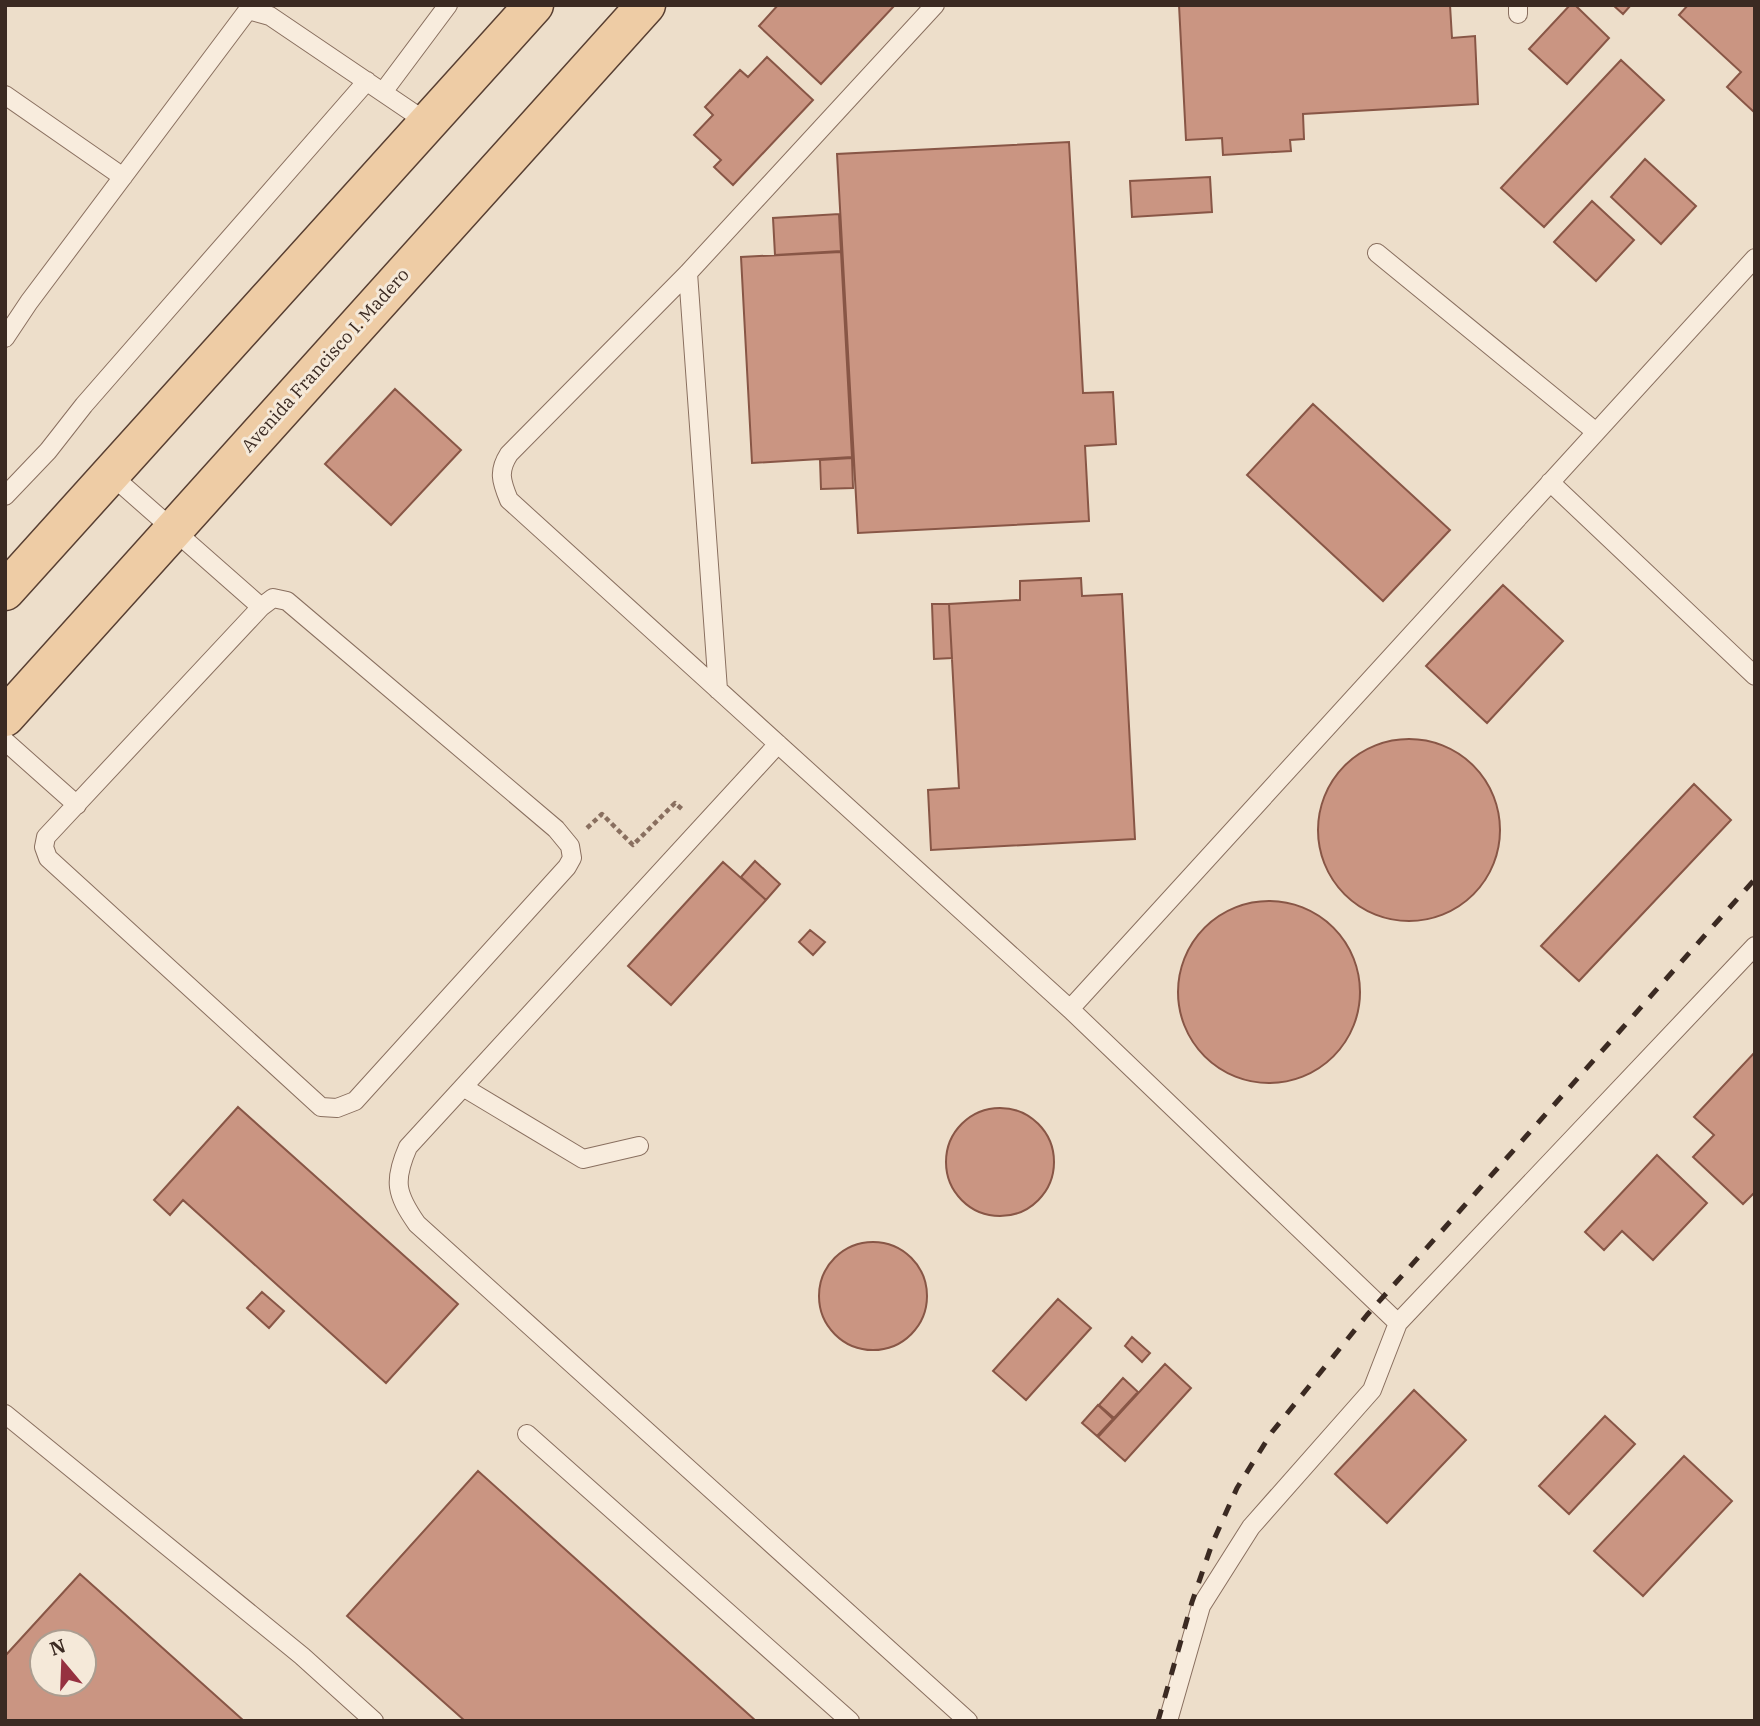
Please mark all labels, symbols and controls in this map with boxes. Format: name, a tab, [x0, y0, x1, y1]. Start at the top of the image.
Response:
street label: Avenida Francisco I. Madero	[236, 263, 414, 457]
north arrow	[28, 1628, 98, 1698]
text: N	[46, 1633, 68, 1661]

